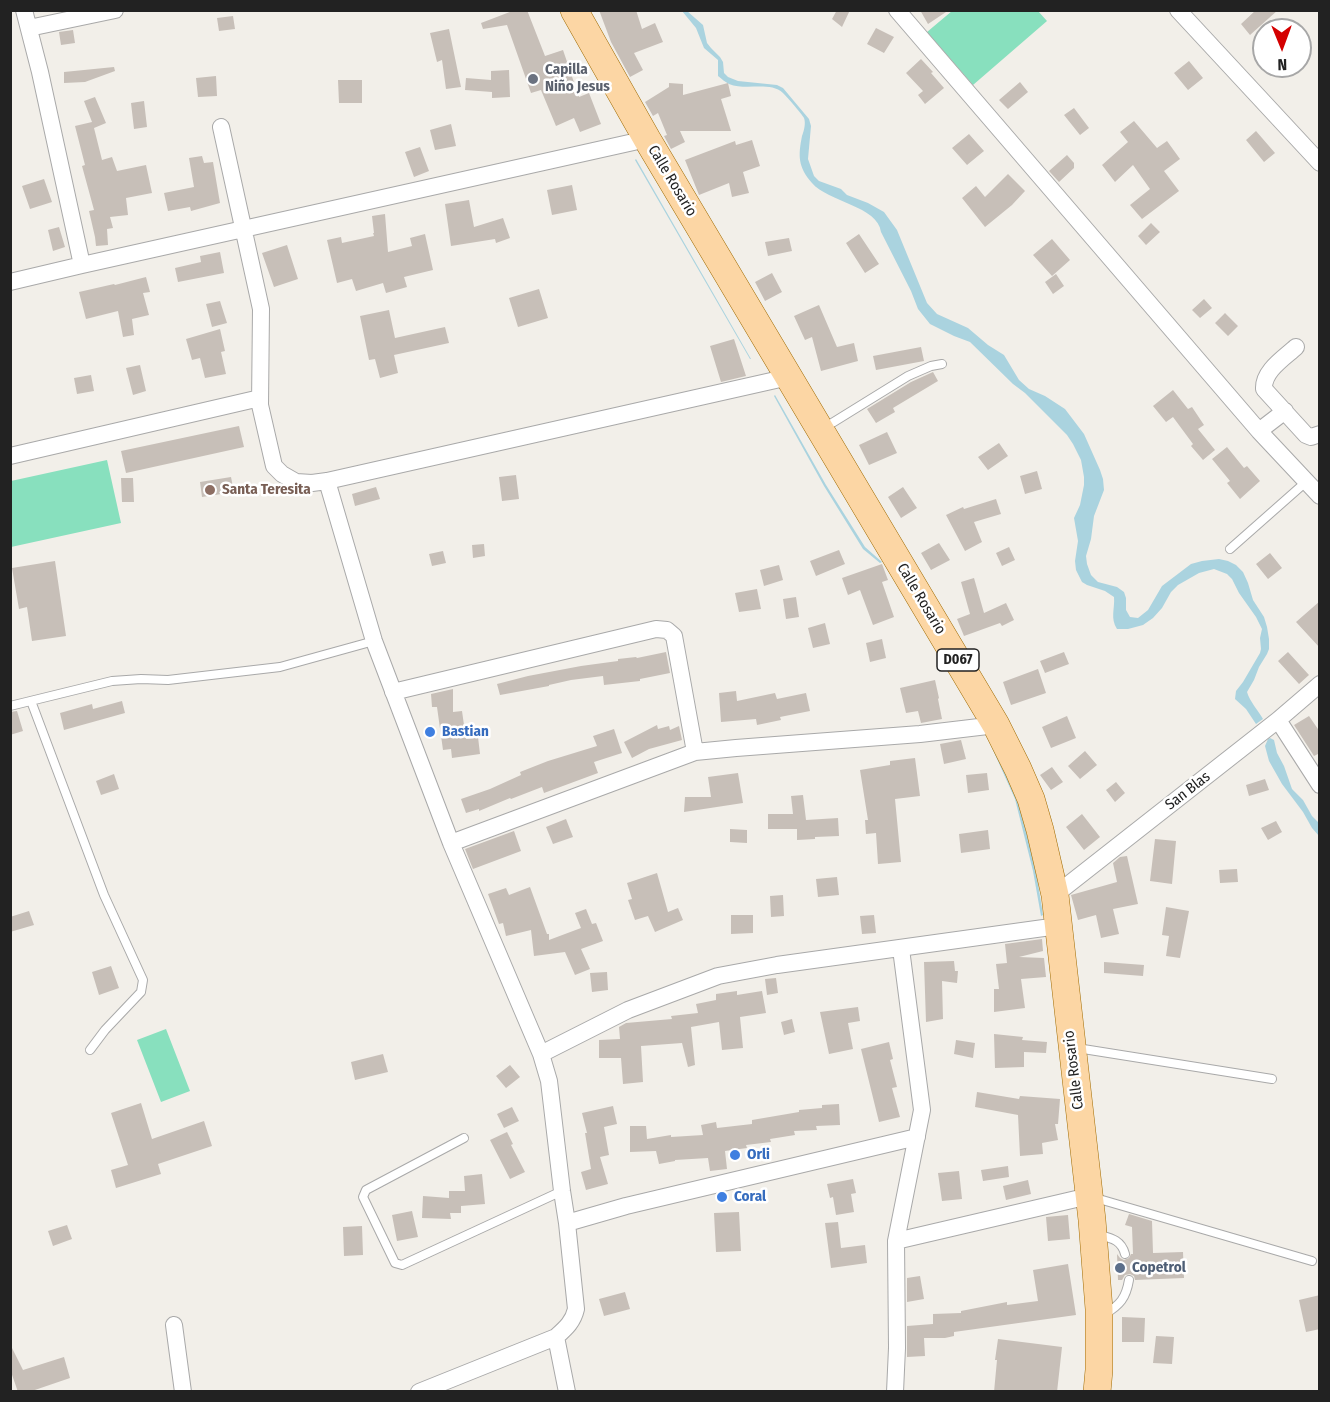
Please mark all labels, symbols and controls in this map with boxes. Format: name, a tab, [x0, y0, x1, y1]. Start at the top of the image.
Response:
north arrow	[1252, 18, 1312, 78]
text: N	[1277, 55, 1287, 74]
place label: Capilla Niño Jesus	[545, 61, 610, 96]
marker: Capilla Niño Jesus	[526, 72, 540, 86]
street label: Calle Rosario	[644, 142, 700, 220]
place label: Santa Teresita	[222, 481, 311, 499]
marker: Santa Teresita	[203, 483, 217, 497]
street label: Calle Rosario	[893, 560, 949, 638]
road number: D067	[937, 649, 979, 671]
place label: Bastian	[442, 723, 489, 741]
marker: Bastian	[423, 725, 437, 739]
street label: San Blas	[1162, 768, 1214, 814]
street label: Calle Rosario	[1060, 1029, 1088, 1111]
place label: Orli	[747, 1146, 770, 1164]
marker: Orli	[728, 1148, 742, 1162]
place label: Coral	[734, 1188, 766, 1206]
marker: Coral	[715, 1190, 729, 1204]
place label: Copetrol	[1132, 1259, 1186, 1277]
marker: Copetrol	[1113, 1261, 1127, 1275]

